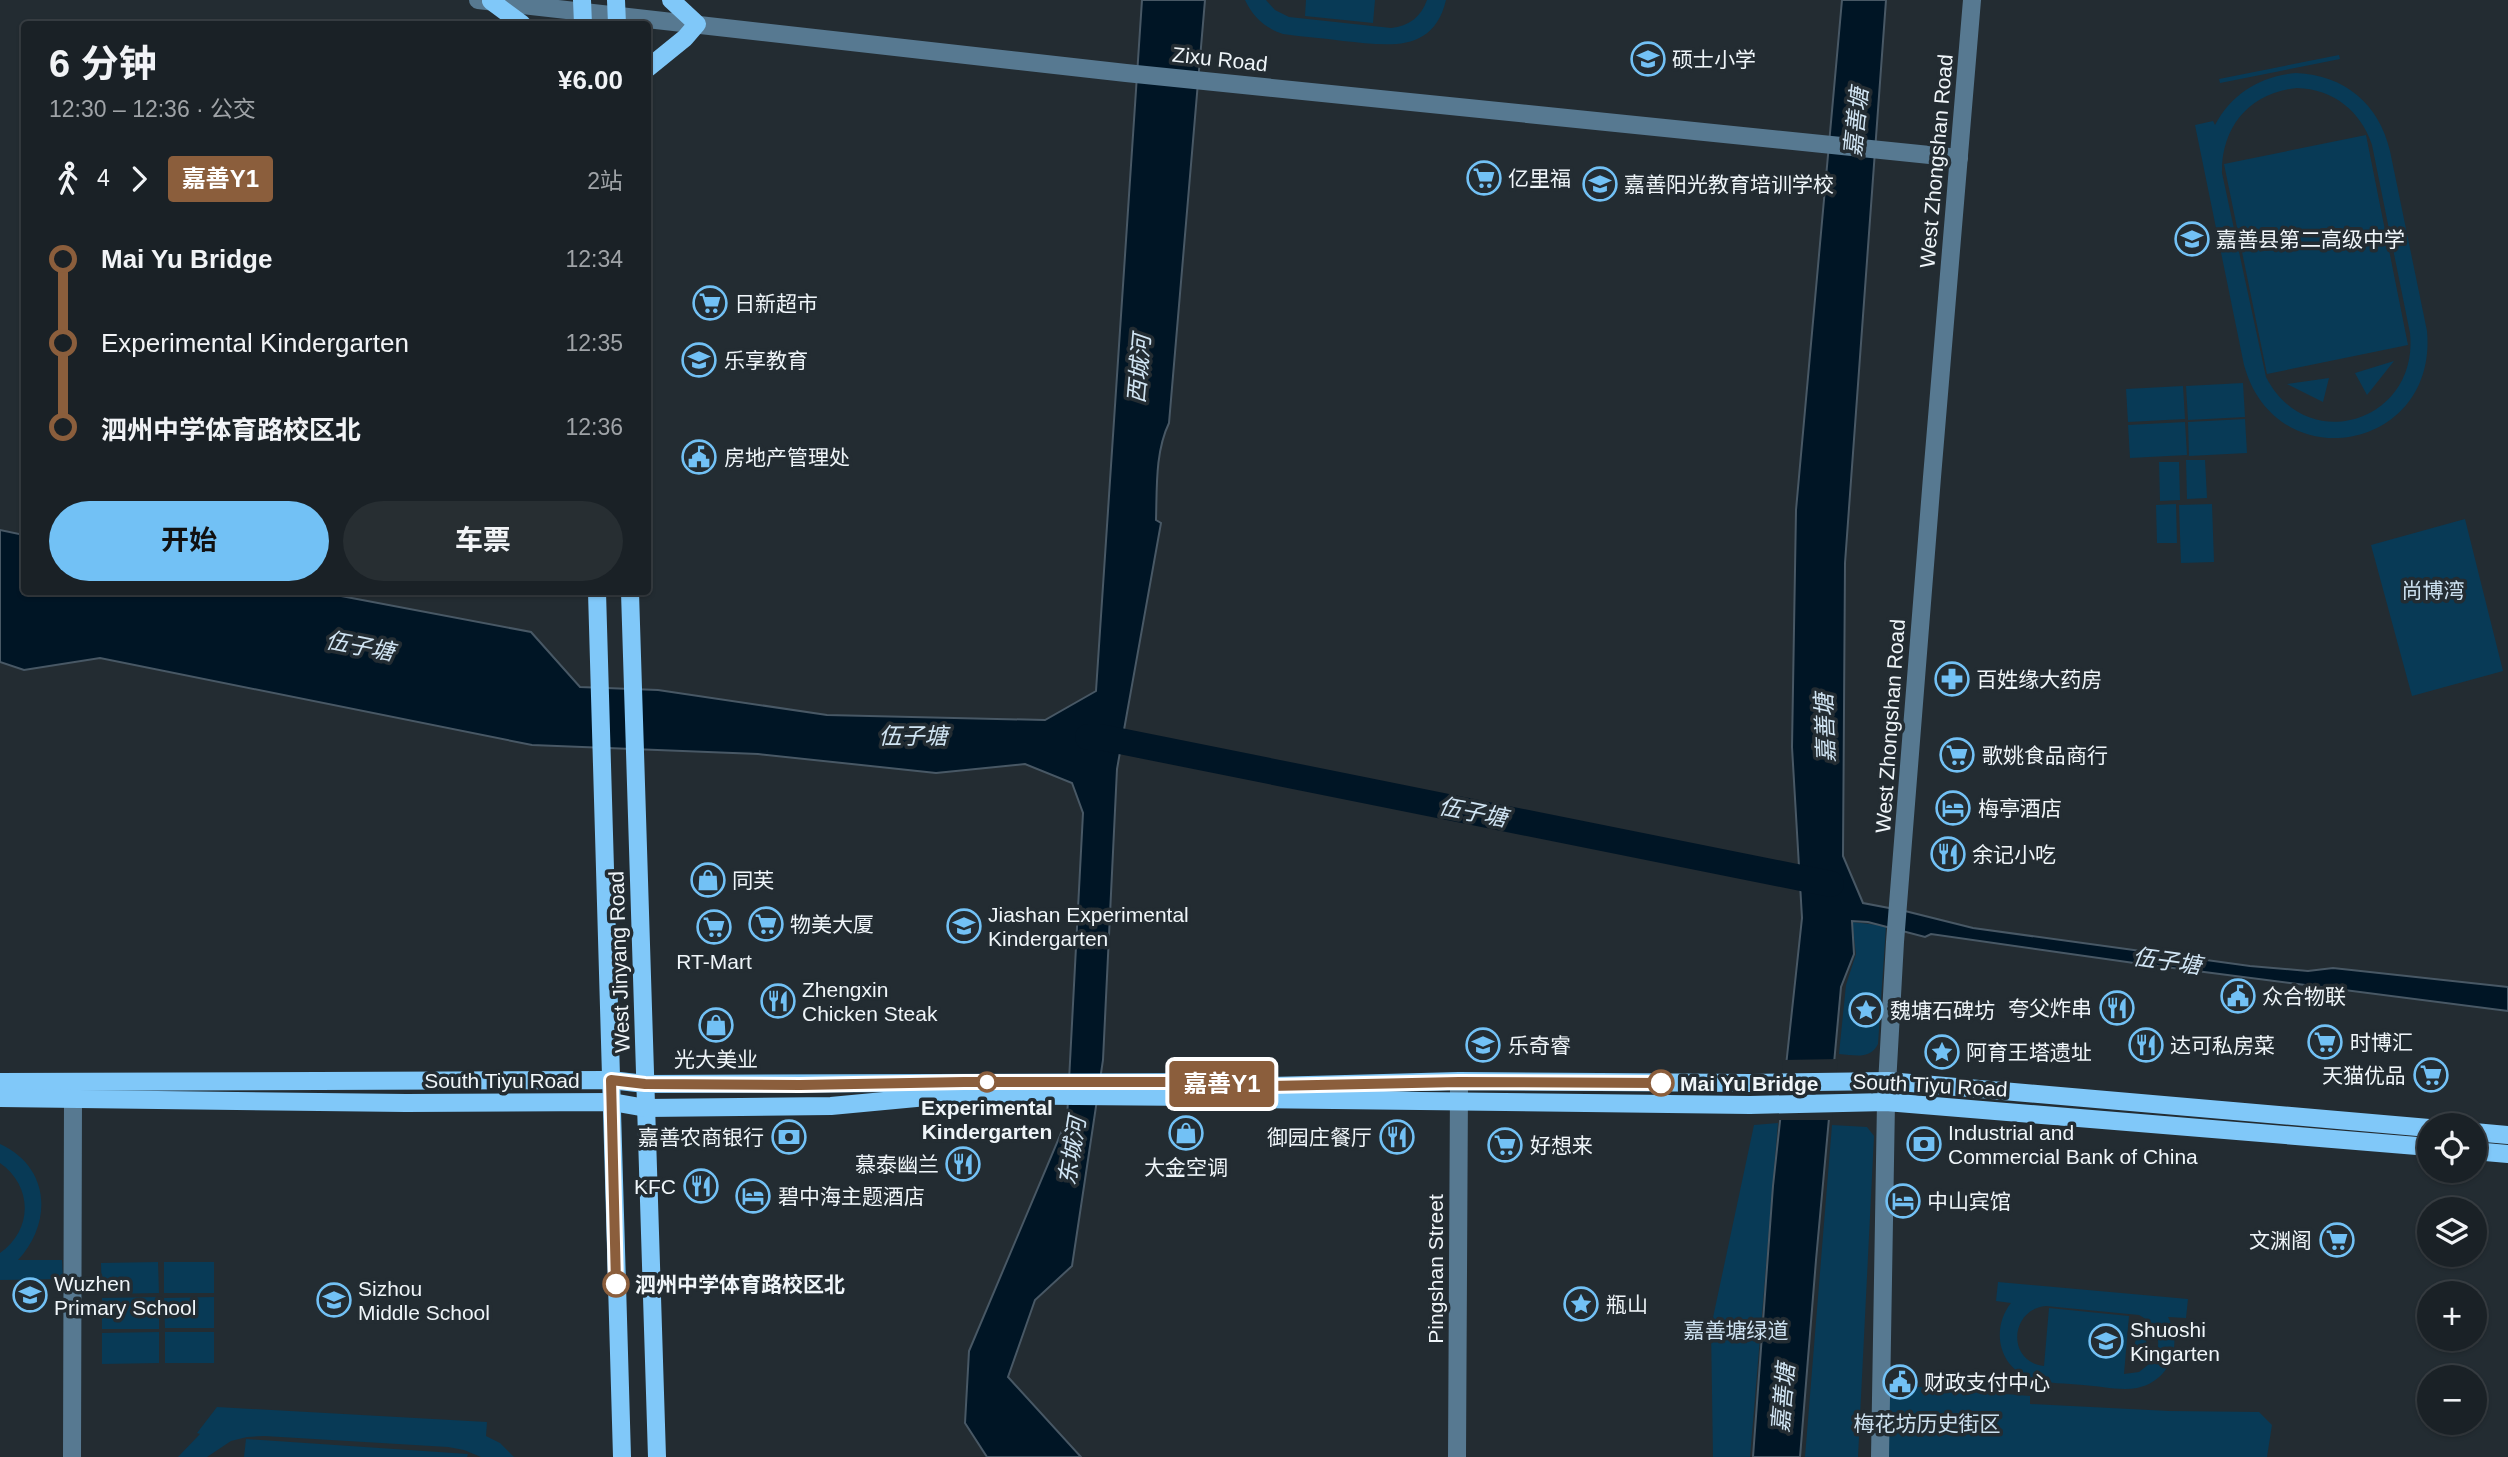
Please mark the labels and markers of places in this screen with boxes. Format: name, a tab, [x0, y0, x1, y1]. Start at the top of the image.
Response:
school or university icon: 硕士小学	[1629, 40, 1667, 78]
place label: 硕士小学	[1672, 48, 1756, 71]
supermarket icon: 亿里福	[1465, 159, 1503, 197]
school or university icon: 嘉善阳光教育培训学校	[1581, 165, 1619, 203]
place label: 亿里福	[1508, 167, 1571, 190]
place label: 嘉善阳光教育培训学校	[1624, 173, 1834, 196]
school or university icon: 嘉善县第二高级中学	[2173, 220, 2211, 258]
place label: 嘉善县第二高级中学	[2216, 228, 2405, 251]
supermarket icon: 日新超市	[691, 284, 729, 322]
place label: 日新超市	[734, 292, 818, 315]
school or university icon: 乐享教育	[680, 341, 718, 379]
place label: 乐享教育	[724, 349, 808, 372]
public building icon: 房地产管理处	[680, 438, 718, 476]
place label: 房地产管理处	[724, 446, 850, 469]
pharmacy icon: 百姓缘大药房	[1933, 660, 1971, 698]
place label: 百姓缘大药房	[1976, 668, 2102, 691]
supermarket icon: 歌姚食品商行	[1938, 736, 1976, 774]
place label: 歌姚食品商行	[1982, 744, 2108, 767]
hotel icon: 梅亭酒店	[1934, 789, 1972, 827]
place label: 梅亭酒店	[1978, 797, 2062, 820]
restaurant icon: 余记小吃	[1929, 835, 1967, 873]
place label: 余记小吃	[1972, 843, 2056, 866]
shop icon: 同芙	[689, 861, 727, 899]
place label: 同芙	[732, 869, 774, 892]
place label: Jiashan Experimental Kindergarten	[988, 903, 1189, 950]
supermarket icon: 物美大厦	[747, 905, 785, 943]
school or university icon: Jiashan Experimental Kindergarten	[945, 907, 983, 945]
supermarket icon: RT-Mart	[695, 908, 733, 946]
place label: 物美大厦	[790, 913, 874, 936]
place label: RT-Mart	[676, 950, 752, 973]
public building icon: 众合物联	[2219, 977, 2257, 1015]
place label: Zhengxin Chicken Steak	[802, 978, 938, 1025]
restaurant icon: Zhengxin Chicken Steak	[759, 982, 797, 1020]
place label: 众合物联	[2262, 985, 2346, 1008]
restaurant icon: 夸父炸串	[2098, 989, 2136, 1027]
place icon: 魏塘石碑坊	[1847, 991, 1885, 1029]
place label: 夸父炸串	[2008, 997, 2092, 1020]
place label: 魏塘石碑坊	[1890, 999, 1995, 1022]
shop icon: 光大美业	[697, 1006, 735, 1044]
supermarket icon: 时博汇	[2306, 1023, 2344, 1061]
school or university icon: 乐奇睿	[1464, 1026, 1502, 1064]
restaurant icon: 达可私房菜	[2127, 1026, 2165, 1064]
place label: 时博汇	[2350, 1031, 2413, 1054]
place icon: 阿育王塔遗址	[1923, 1033, 1961, 1071]
place label: 乐奇睿	[1508, 1034, 1571, 1057]
place label: 达可私房菜	[2170, 1034, 2275, 1057]
place label: 阿育王塔遗址	[1966, 1041, 2092, 1064]
place label: 光大美业	[674, 1048, 758, 1071]
supermarket icon: 天猫优品	[2412, 1056, 2450, 1094]
place label: 天猫优品	[2322, 1064, 2406, 1087]
marker: Mai Yu Bridge	[1648, 1070, 1674, 1096]
marker: Experimental Kindergarten	[977, 1072, 997, 1092]
place label: Mai Yu Bridge	[1680, 1072, 1818, 1095]
place label: Experimental Kindergarten	[921, 1096, 1053, 1143]
shop icon: 大金空调	[1167, 1114, 1205, 1152]
bank icon: 嘉善农商银行	[770, 1118, 808, 1156]
restaurant icon: 御园庄餐厅	[1378, 1118, 1416, 1156]
place label: Industrial and Commercial Bank of China	[1948, 1121, 2198, 1168]
bank icon: Industrial and Commercial Bank of China	[1905, 1125, 1943, 1163]
place label: 嘉善农商银行	[638, 1126, 764, 1149]
place label: 御园庄餐厅	[1267, 1126, 1372, 1149]
supermarket icon: 好想来	[1486, 1126, 1524, 1164]
place label: 好想来	[1530, 1134, 1593, 1157]
restaurant icon: 慕泰幽兰	[944, 1145, 982, 1183]
place label: 慕泰幽兰	[855, 1153, 939, 1176]
place label: 大金空调	[1144, 1156, 1228, 1179]
restaurant icon: KFC	[682, 1167, 720, 1205]
place label: KFC	[634, 1175, 676, 1198]
hotel icon: 碧中海主题酒店	[734, 1177, 772, 1215]
hotel icon: 中山宾馆	[1884, 1182, 1922, 1220]
place label: 碧中海主题酒店	[778, 1185, 925, 1208]
place label: 中山宾馆	[1927, 1190, 2011, 1213]
supermarket icon: 文渊阁	[2318, 1221, 2356, 1259]
place label: 文渊阁	[2249, 1229, 2312, 1252]
marker: 泗州中学体育路校区北	[603, 1271, 629, 1297]
place label: Wuzhen Primary School	[54, 1272, 196, 1319]
place label: 泗州中学体育路校区北	[635, 1273, 845, 1296]
school or university icon: Wuzhen Primary School	[11, 1276, 49, 1314]
place label: Sizhou Middle School	[358, 1277, 490, 1324]
school or university icon: Sizhou Middle School	[315, 1281, 353, 1319]
place icon: 瓶山	[1562, 1285, 1600, 1323]
place label: 瓶山	[1606, 1293, 1648, 1316]
place label: Shuoshi Kingarten	[2130, 1318, 2220, 1365]
school or university icon: Shuoshi Kingarten	[2087, 1322, 2125, 1360]
public building icon: 财政支付中心	[1881, 1363, 1919, 1401]
place label: 财政支付中心	[1924, 1371, 2050, 1394]

